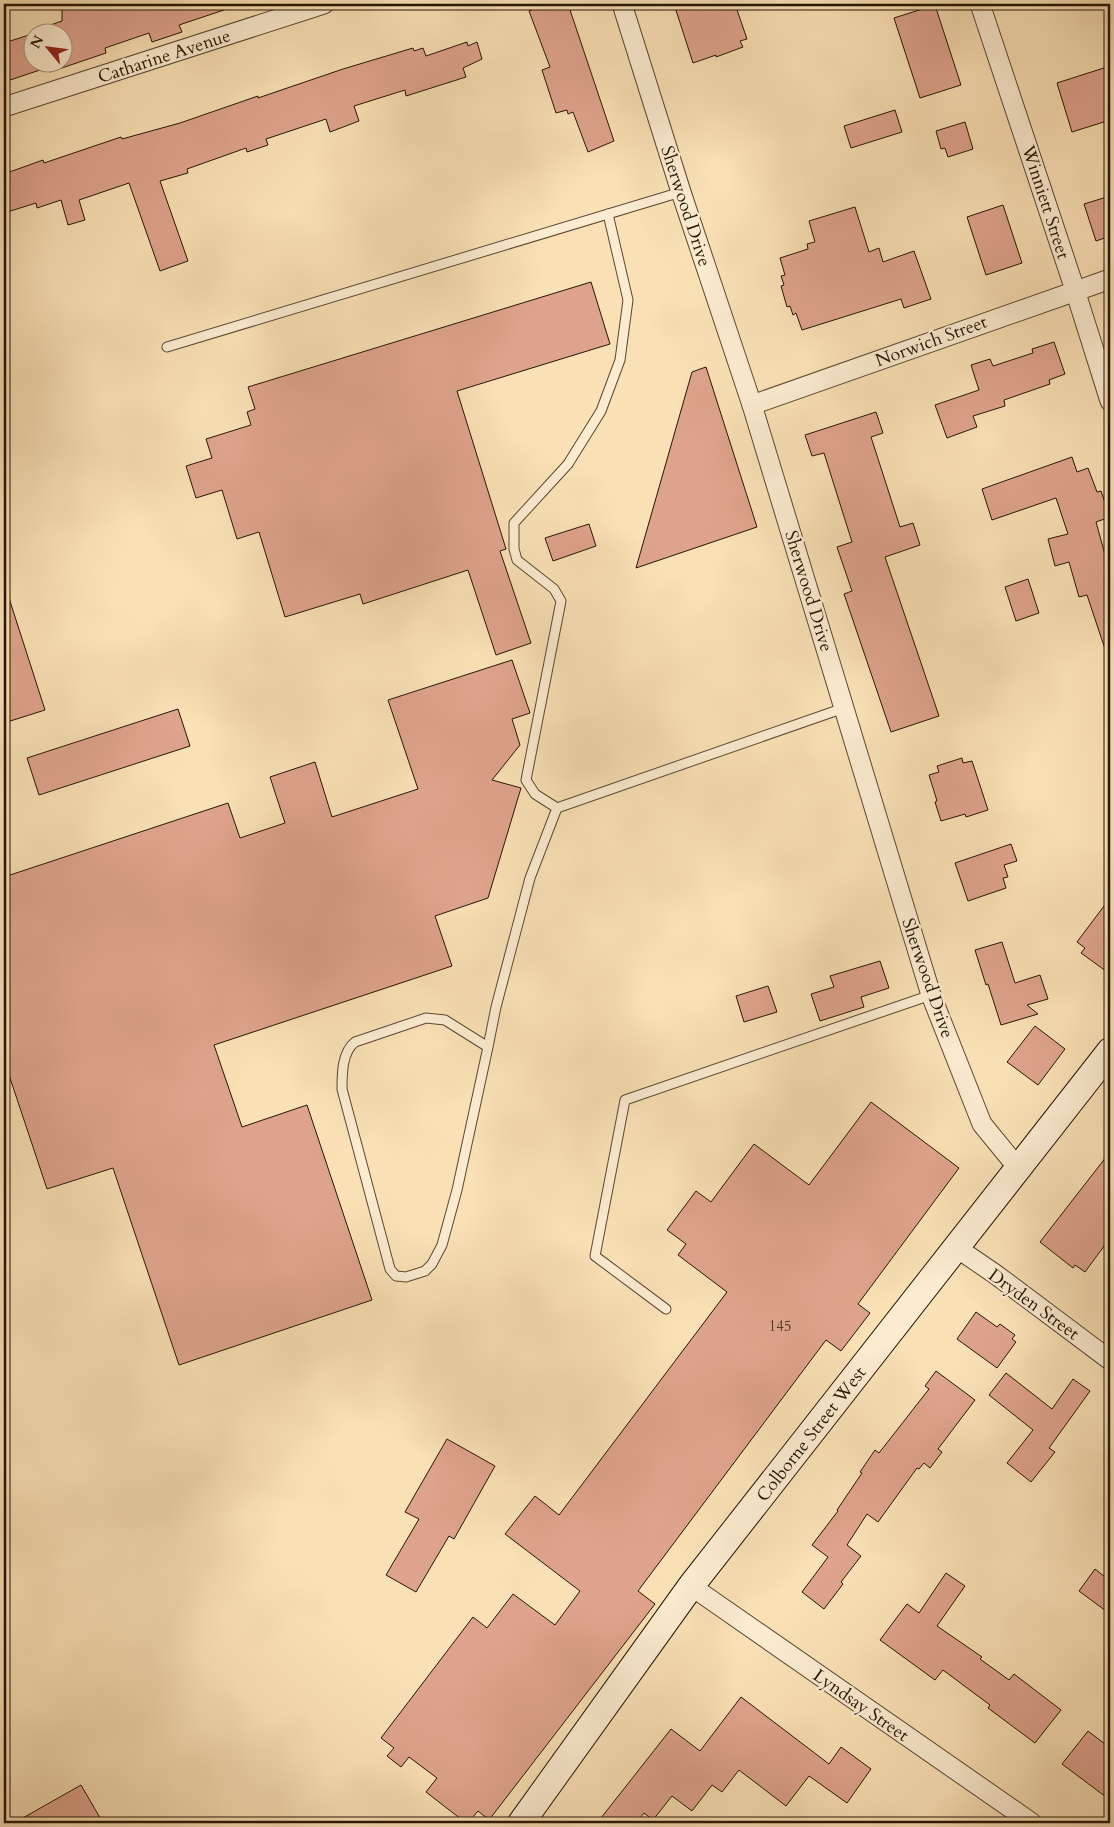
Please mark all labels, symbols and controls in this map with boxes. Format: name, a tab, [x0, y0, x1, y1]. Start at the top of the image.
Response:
north arrow	[22, 22, 72, 72]
street label: Catharine Avenue	[95, 23, 234, 90]
text: N	[26, 32, 48, 52]
street label: Winniett Street	[1015, 141, 1076, 262]
street label: Sherwood Drive	[654, 143, 717, 270]
street label: Norwich Street	[872, 310, 991, 373]
street label: Sherwood Drive	[778, 527, 839, 655]
street label: Sherwood Drive	[895, 915, 960, 1042]
street label: Dryden Street	[983, 1263, 1085, 1346]
house number: 145	[768, 1316, 792, 1336]
street label: Colborne Street West	[751, 1361, 872, 1507]
street label: Lyndsay Street	[808, 1663, 914, 1748]

